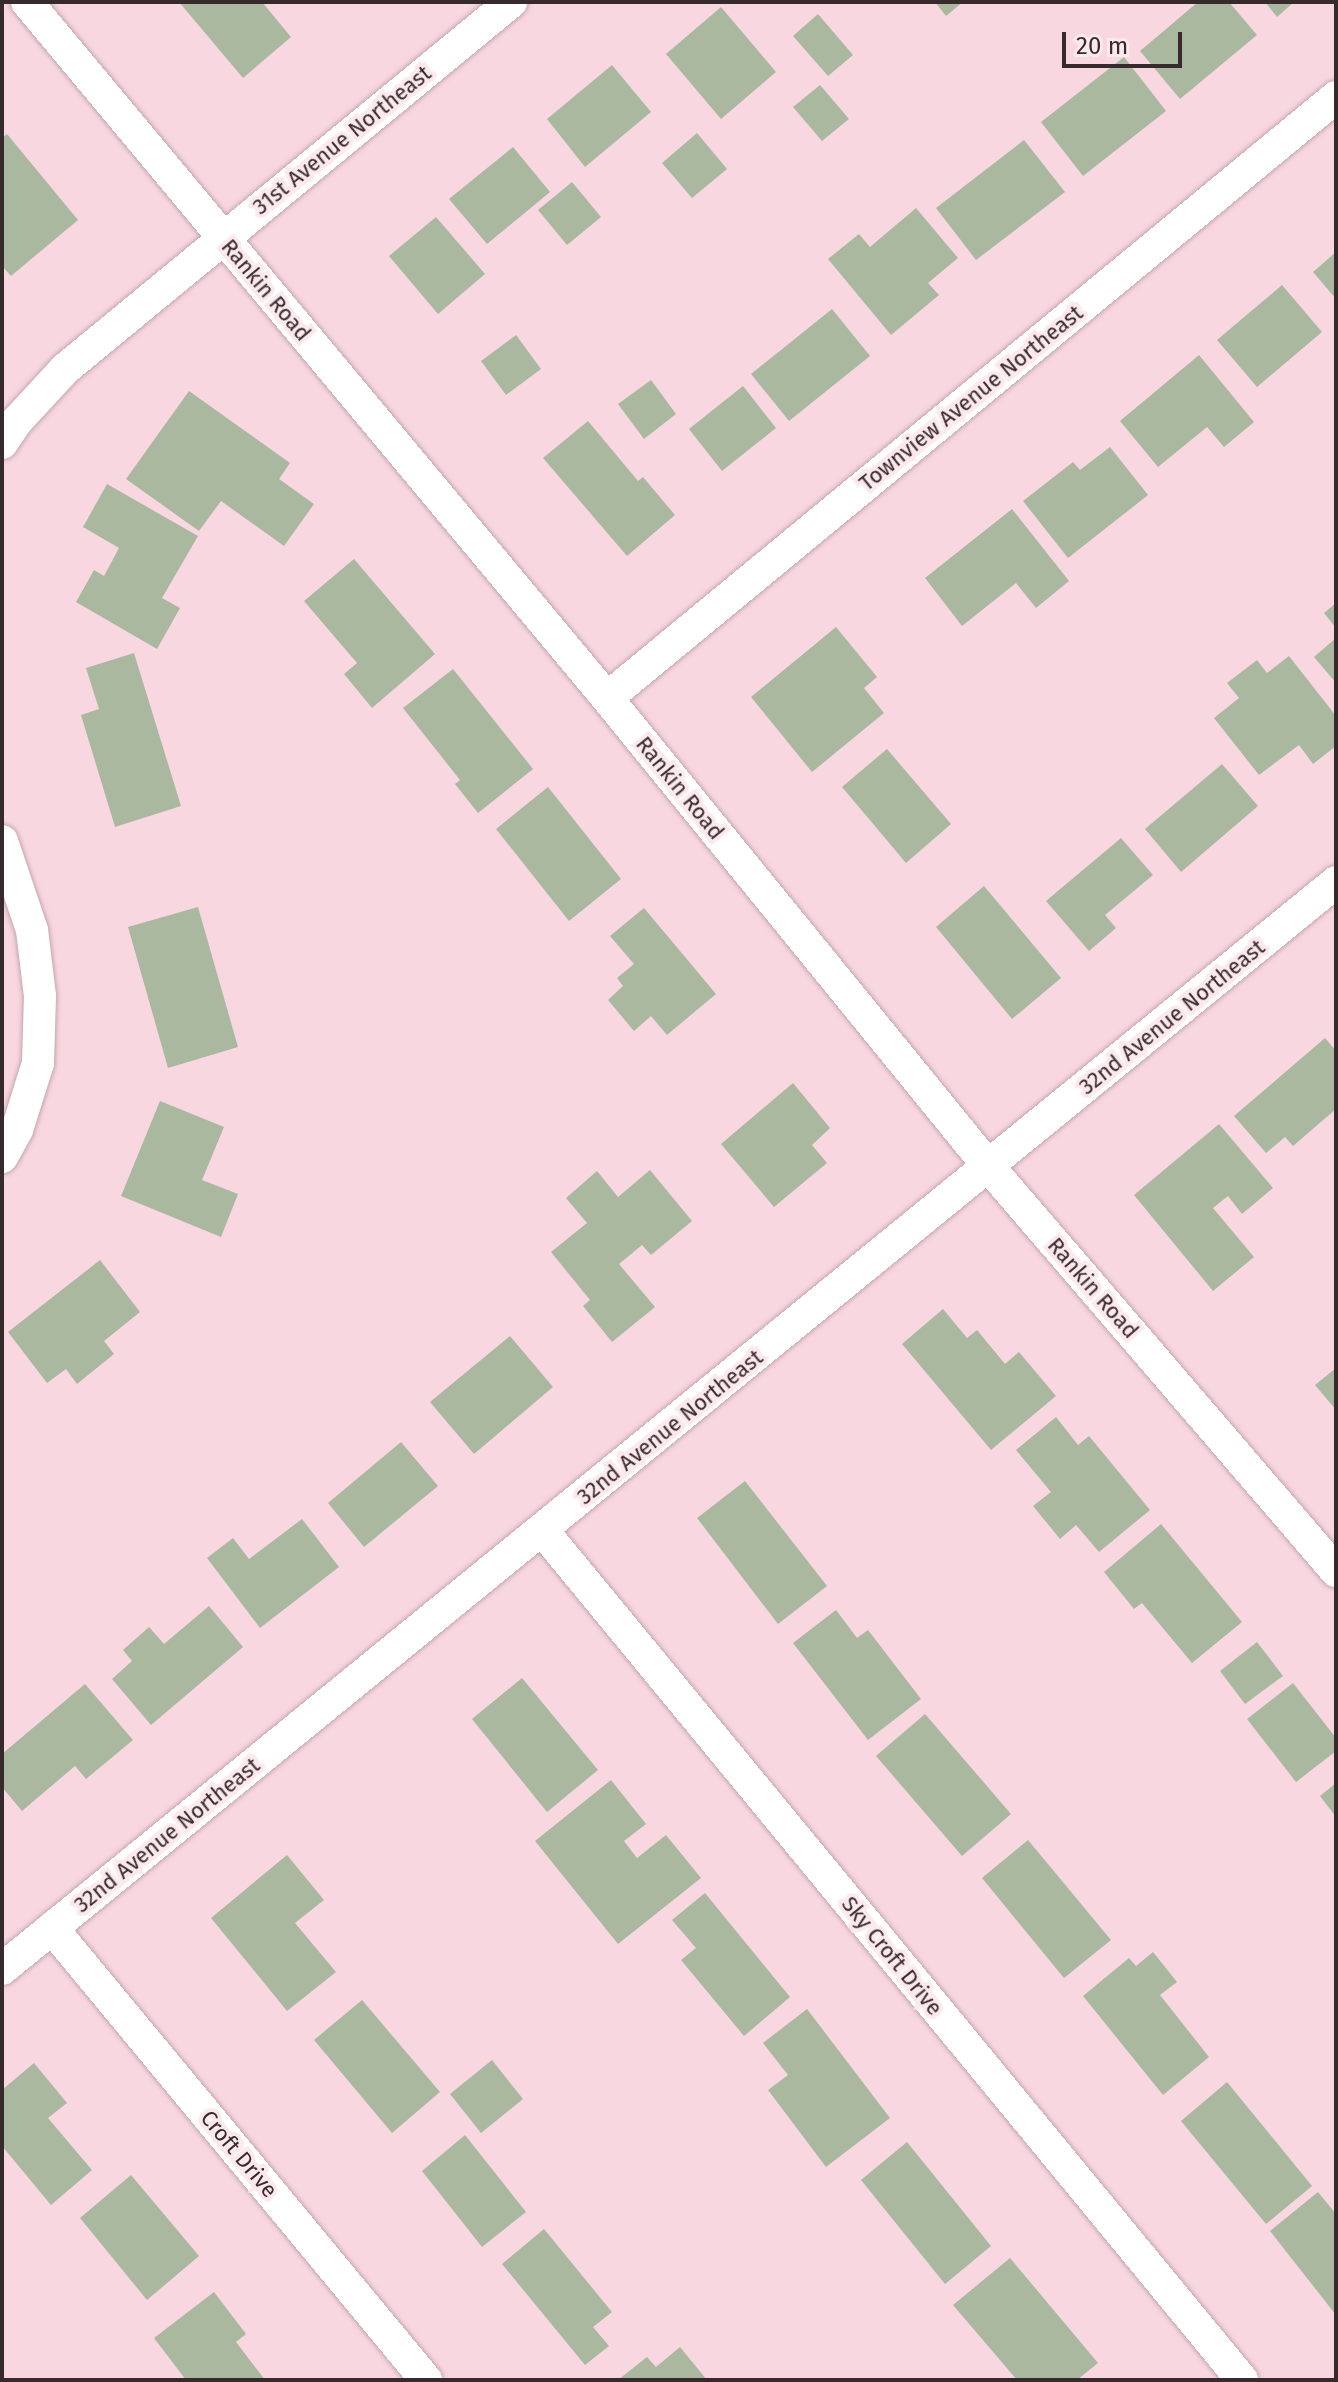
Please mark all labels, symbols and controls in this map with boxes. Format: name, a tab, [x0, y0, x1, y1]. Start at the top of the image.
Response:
scale bar	[1066, 16, 1186, 66]
text: 20 m	[1076, 32, 1128, 60]
street label: 31st Avenue Northeast	[248, 60, 436, 220]
street label: Rankin Road	[216, 234, 316, 346]
street label: Townview Avenue Northeast	[854, 300, 1088, 496]
street label: Rankin Road	[630, 731, 730, 845]
street label: 32nd Avenue Northeast	[1074, 934, 1270, 1100]
street label: Rankin Road	[1042, 1232, 1144, 1344]
street label: 32nd Avenue Northeast	[572, 1344, 768, 1510]
street label: 32nd Avenue Northeast	[69, 1752, 265, 1918]
street label: Sky Croft Drive	[836, 1891, 948, 2021]
street label: Croft Drive	[195, 2105, 283, 2203]

